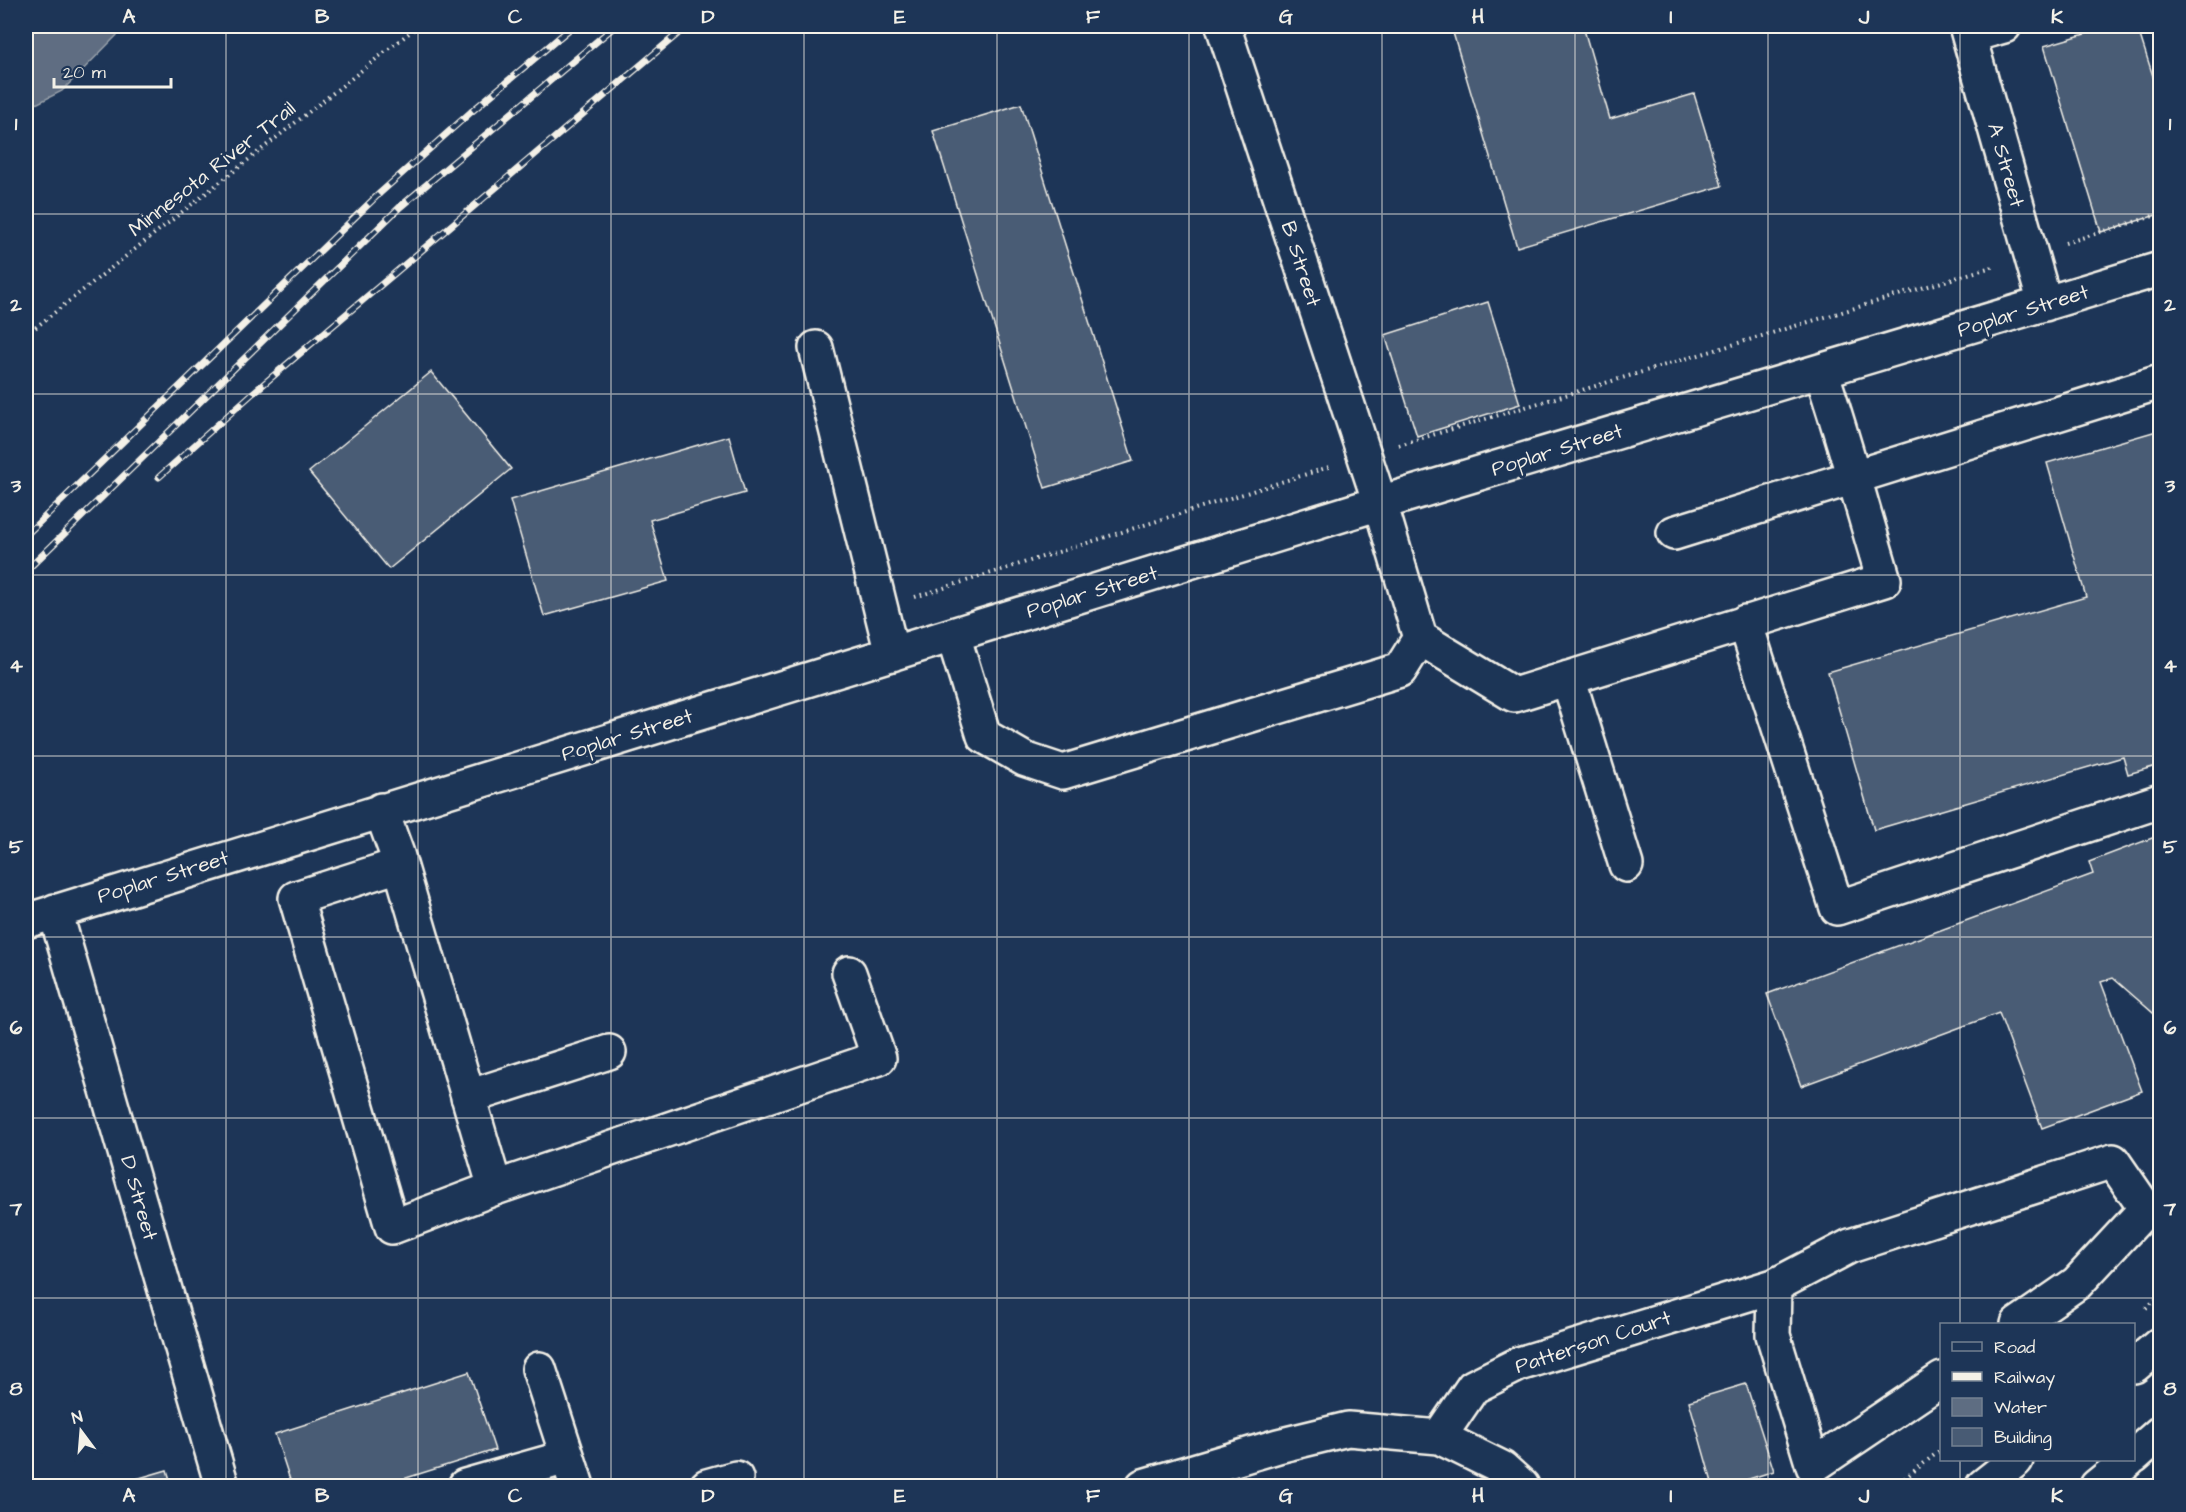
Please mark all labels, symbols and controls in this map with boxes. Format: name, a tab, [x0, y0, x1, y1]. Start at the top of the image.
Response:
text: A	[123, 3, 136, 31]
text: B	[315, 3, 330, 31]
text: C	[508, 3, 523, 31]
text: D	[702, 3, 715, 31]
text: E	[894, 3, 906, 31]
text: F	[1086, 3, 1101, 31]
text: G	[1279, 3, 1293, 31]
text: H	[1472, 3, 1484, 31]
text: I	[1669, 3, 1673, 31]
text: J	[1858, 3, 1870, 31]
text: K	[2051, 3, 2064, 31]
scale bar	[54, 51, 171, 89]
text: 20 m	[63, 60, 106, 85]
street label: Minnesota River Trail	[122, 94, 302, 244]
text: 1	[15, 110, 18, 138]
text: 1	[2169, 110, 2172, 138]
street label: A Street	[1980, 119, 2032, 211]
street label: B Street	[1274, 218, 1329, 311]
street label: Poplar Street	[1954, 277, 2093, 346]
text: 2	[9, 291, 22, 319]
text: 2	[2163, 291, 2176, 319]
street label: Poplar Street	[1488, 416, 1627, 485]
text: 3	[10, 472, 22, 500]
text: 3	[2164, 472, 2176, 500]
street label: Poplar Street	[1023, 558, 1162, 627]
text: 4	[9, 652, 23, 680]
text: 4	[2163, 652, 2177, 680]
street label: Poplar Street	[558, 701, 697, 770]
text: 5	[9, 833, 24, 861]
text: 5	[2163, 833, 2178, 861]
street label: Poplar Street	[94, 843, 233, 912]
text: 6	[10, 1014, 23, 1042]
text: 6	[2164, 1014, 2177, 1042]
street label: D Street	[113, 1152, 165, 1244]
text: 7	[9, 1195, 23, 1223]
text: 7	[2163, 1195, 2177, 1223]
street label: Patterson Court	[1511, 1303, 1675, 1381]
legend	[1940, 1323, 2135, 1461]
text: Road	[1994, 1335, 2035, 1360]
text: Railway	[1994, 1365, 2055, 1391]
text: 8	[10, 1375, 23, 1403]
text: 8	[2164, 1375, 2177, 1403]
text: Water	[1994, 1395, 2047, 1420]
north arrow	[51, 1401, 111, 1461]
text: N	[69, 1406, 85, 1429]
text: Building	[1994, 1425, 2052, 1451]
text: A	[123, 1482, 136, 1510]
text: B	[315, 1482, 330, 1510]
text: C	[508, 1482, 523, 1510]
text: D	[702, 1482, 715, 1510]
text: E	[894, 1482, 906, 1510]
text: F	[1086, 1482, 1101, 1510]
text: G	[1279, 1482, 1293, 1510]
text: H	[1472, 1482, 1484, 1510]
text: I	[1669, 1482, 1673, 1510]
text: J	[1858, 1482, 1870, 1510]
text: K	[2051, 1482, 2064, 1510]

